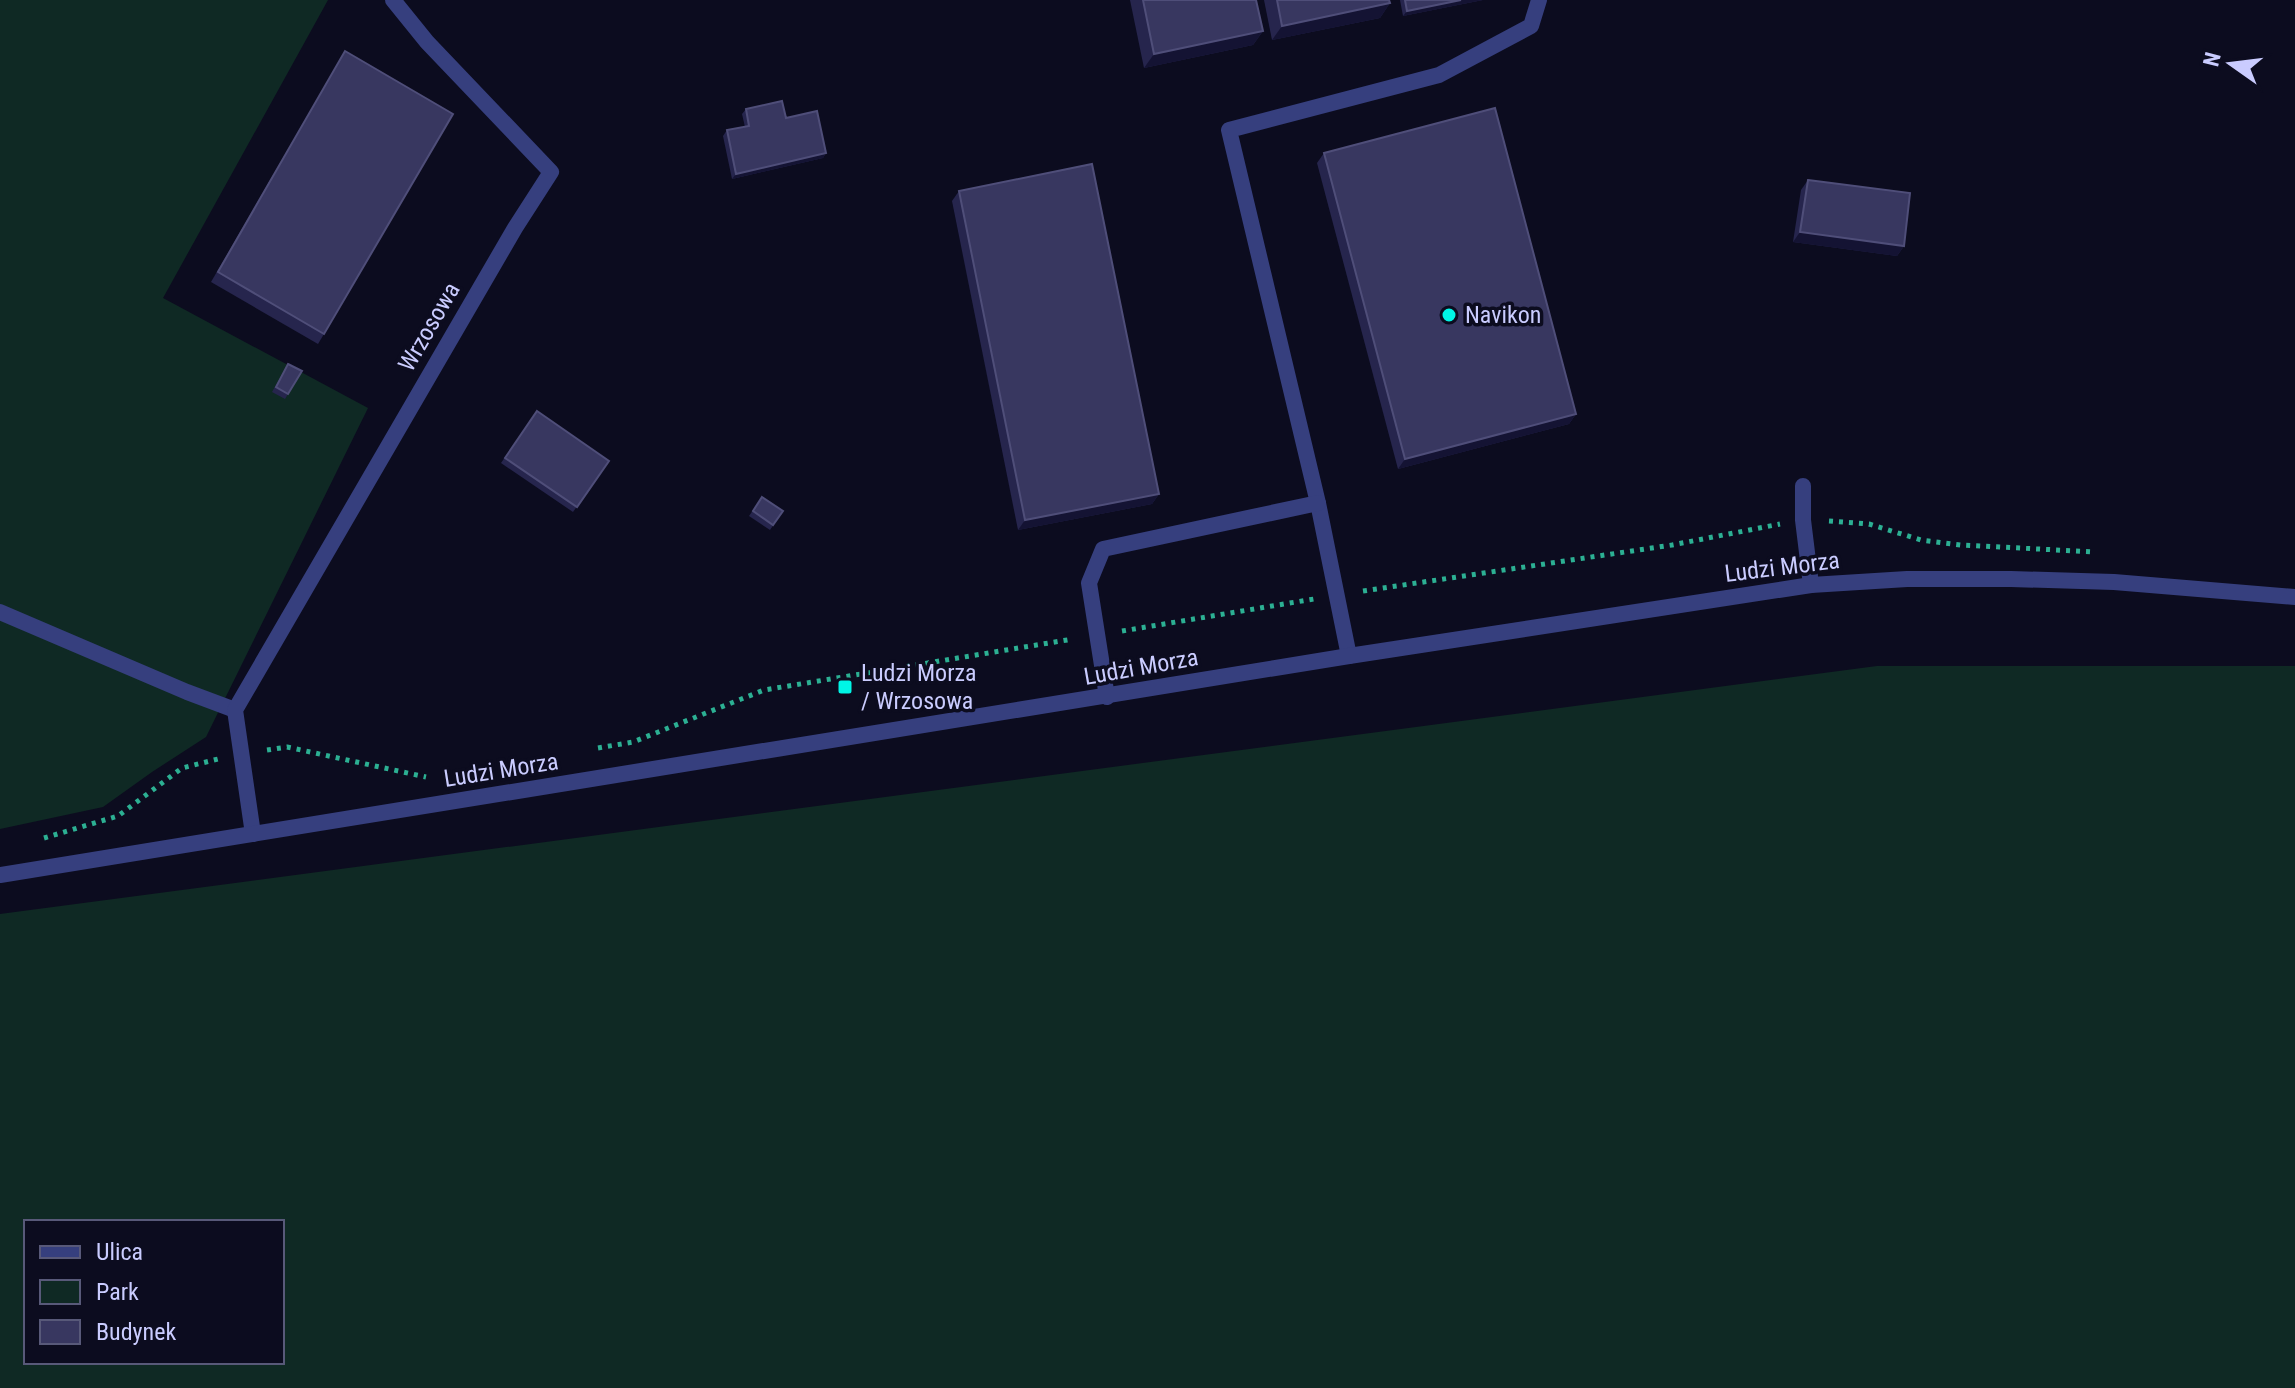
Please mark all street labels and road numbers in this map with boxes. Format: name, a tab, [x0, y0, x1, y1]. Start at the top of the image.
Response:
street label: Wrzosowa	[392, 278, 466, 376]
street label: Ludzi Morza	[1723, 546, 1841, 588]
street label: Ludzi Morza	[1082, 643, 1200, 691]
street label: Ludzi Morza	[442, 747, 560, 793]

